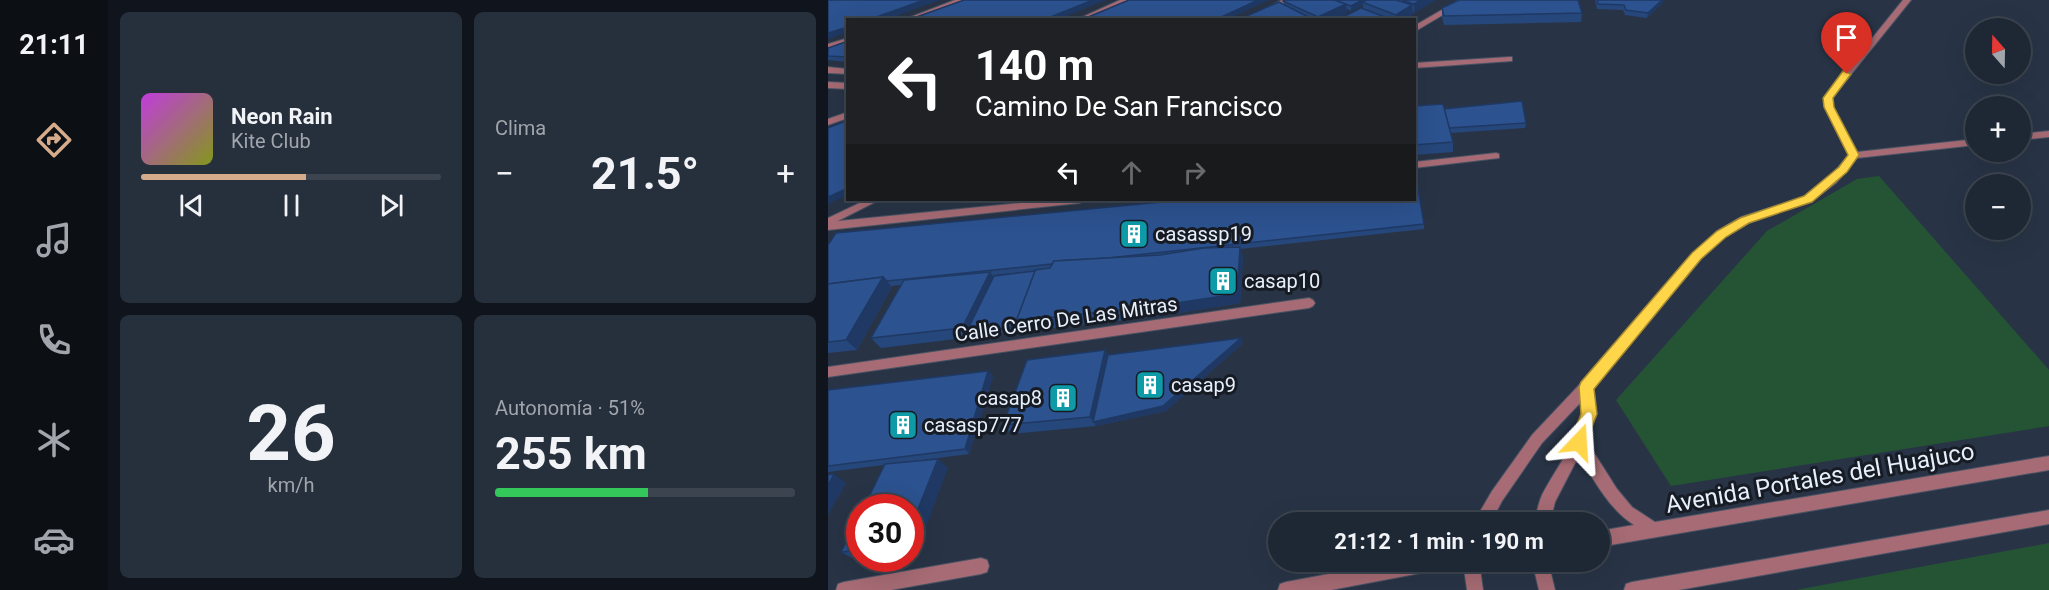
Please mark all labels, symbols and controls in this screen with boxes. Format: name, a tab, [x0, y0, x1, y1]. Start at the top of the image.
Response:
pin	[1821, 12, 1872, 74]
north arrow	[1965, 18, 2031, 84]
map controls	[1965, 18, 2031, 240]
icon: arrive	[1830, 21, 1863, 54]
text: 21:11	[19, 29, 89, 61]
text: 140 m	[975, 41, 1094, 90]
icon: left	[876, 42, 954, 120]
text: Camino De San Francisco	[975, 91, 1283, 123]
button: +	[1965, 96, 2031, 162]
text: Neon Rain	[231, 104, 333, 129]
text: Clima	[495, 116, 546, 140]
icon: directions	[33, 119, 75, 161]
text: Kite Club	[231, 129, 311, 153]
text: 21.5°	[591, 147, 699, 200]
text: −	[495, 154, 514, 193]
text: +	[776, 154, 795, 193]
icon: left	[1052, 156, 1085, 189]
icon: ahead	[1115, 156, 1148, 189]
icon: right	[1178, 156, 1211, 189]
button: −	[1965, 174, 2031, 240]
icon: previous	[175, 189, 208, 222]
icon: pause	[275, 189, 308, 222]
icon: next	[375, 189, 408, 222]
building icon: casassp19	[1118, 218, 1150, 250]
icon: music	[33, 219, 75, 261]
place label: casassp19	[1155, 222, 1252, 246]
building icon: casap10	[1207, 265, 1239, 297]
place label: casap10	[1244, 269, 1320, 293]
street label: Calle Cerro De Las Mitras	[953, 291, 1179, 347]
icon: phone	[33, 319, 75, 361]
building icon: casap9	[1134, 369, 1166, 401]
place label: casap9	[1171, 373, 1236, 397]
building icon: casap8	[1047, 382, 1079, 414]
place label: casap8	[977, 386, 1042, 410]
text: 26	[246, 388, 336, 479]
text: Autonomía · 51%	[495, 396, 645, 420]
building icon: casasp777	[887, 409, 919, 441]
position arrow	[1547, 410, 1611, 474]
place label: casasp777	[924, 413, 1022, 437]
icon: climate	[33, 419, 75, 461]
text: 255 km	[495, 427, 647, 480]
street label: Avenida Portales del Huajuco	[1664, 437, 1976, 519]
text: km/h	[268, 473, 314, 497]
speed limit sign: 30	[846, 494, 924, 572]
icon: car	[33, 519, 75, 561]
text: 21:12 · 1 min · 190 m	[1334, 529, 1544, 554]

